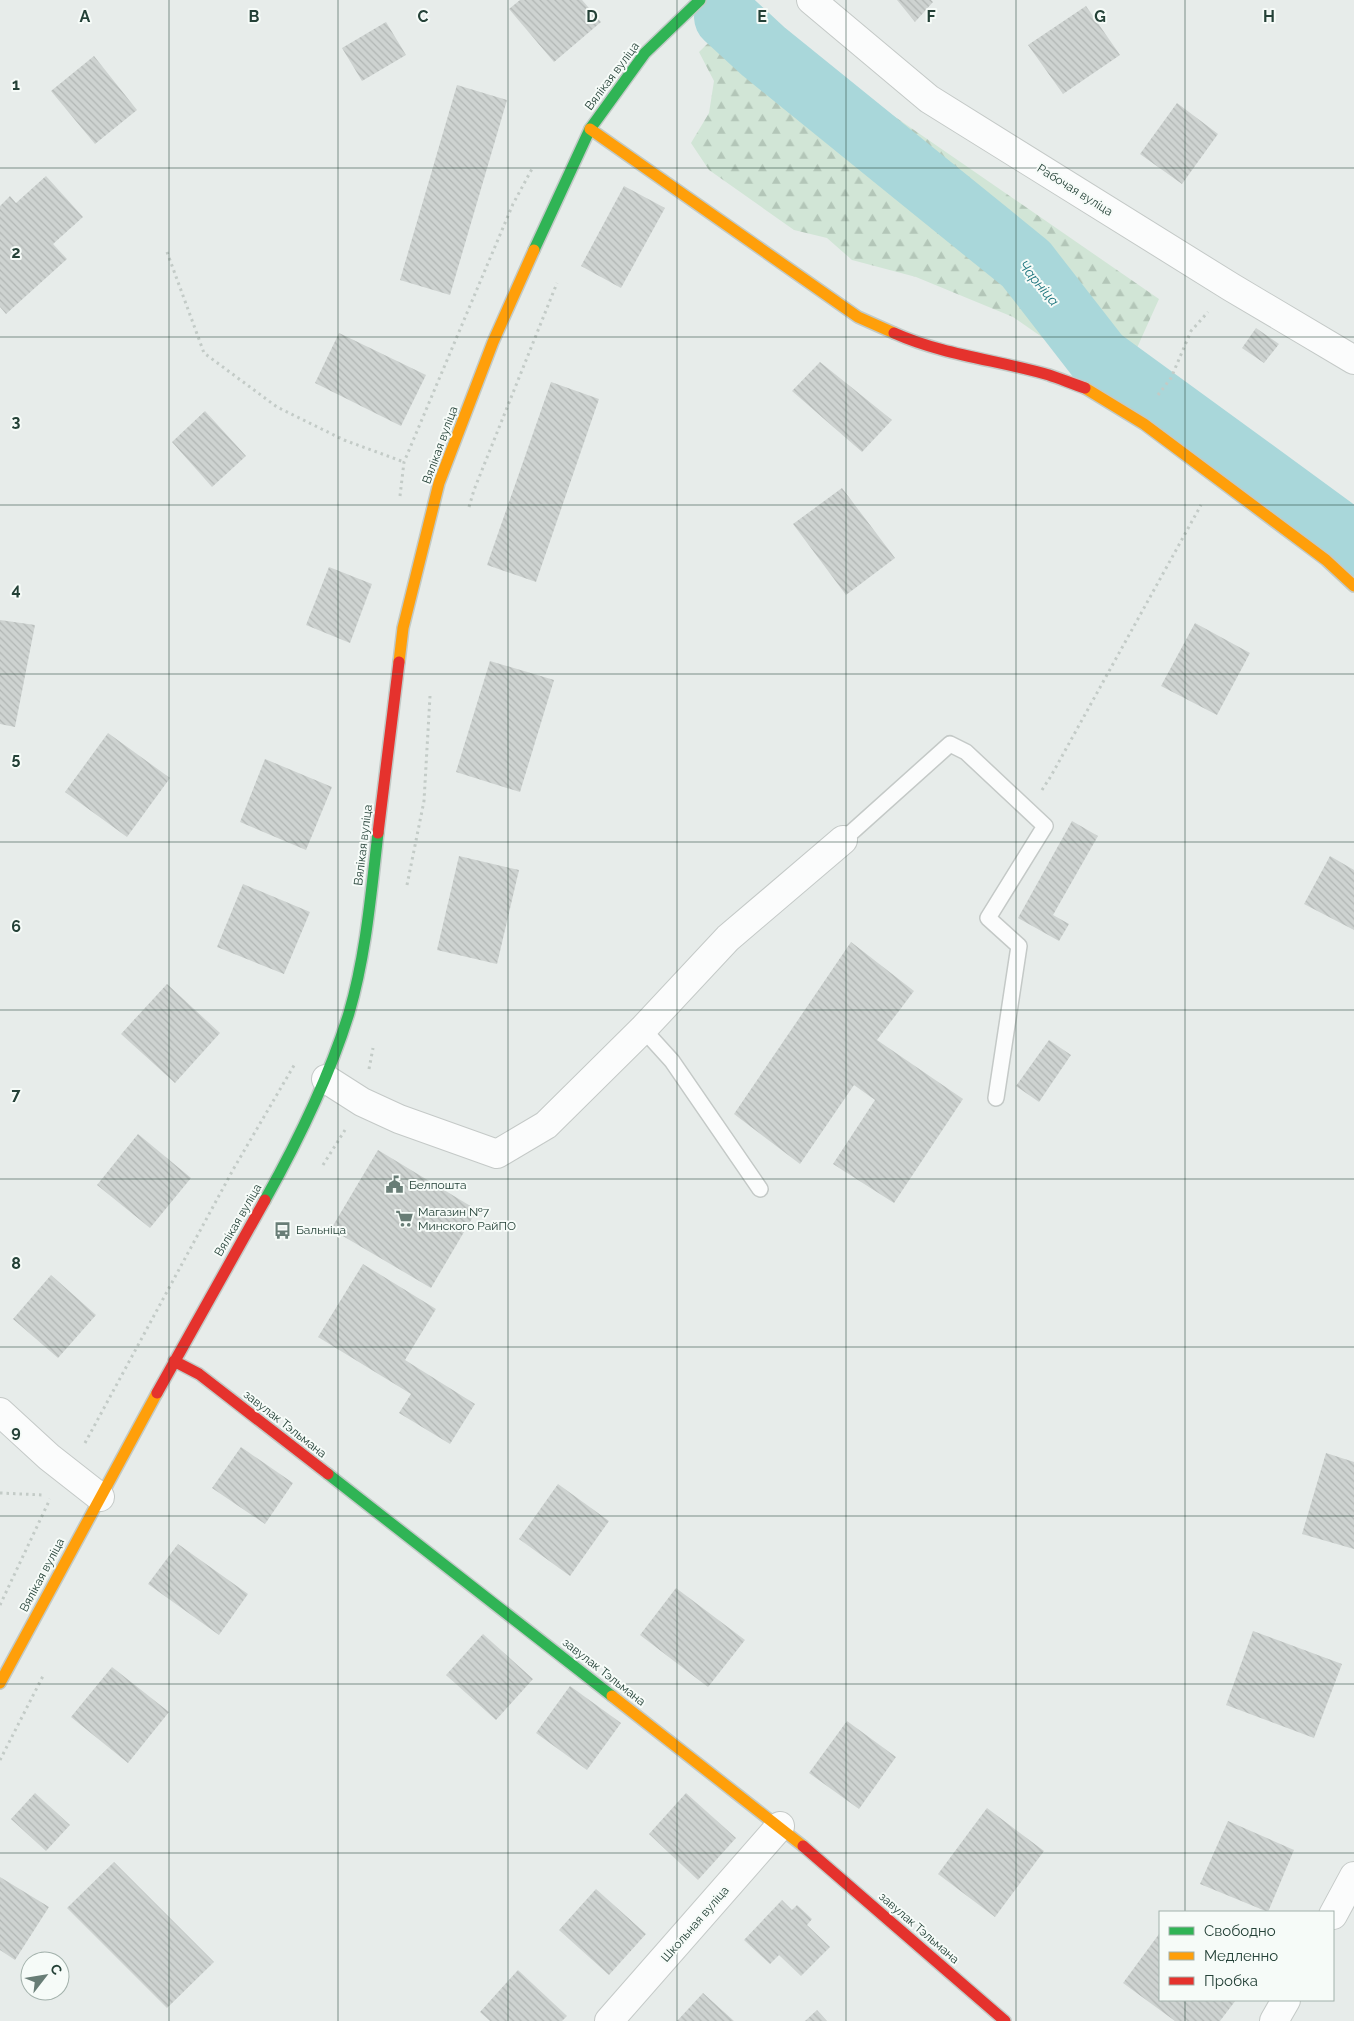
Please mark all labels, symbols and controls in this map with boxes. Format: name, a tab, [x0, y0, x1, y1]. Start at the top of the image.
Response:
text: A	[80, 7, 91, 26]
text: B	[249, 7, 260, 26]
text: C	[418, 7, 429, 26]
text: D	[586, 7, 598, 26]
text: E	[757, 7, 767, 26]
text: F	[926, 7, 936, 26]
text: G	[1094, 7, 1106, 26]
text: H	[1263, 7, 1275, 26]
street label: Вялікая вуліца	[582, 39, 642, 113]
text: 1	[12, 75, 20, 94]
street label: Рабочая вуліца	[1035, 161, 1115, 219]
text: 2	[11, 243, 21, 262]
water label: Чарніца	[1016, 257, 1062, 309]
street label: Вялікая вуліца	[419, 404, 461, 486]
text: 3	[12, 412, 21, 431]
text: 4	[11, 580, 21, 599]
text: 5	[12, 749, 21, 768]
street label: Вялікая вуліца	[351, 804, 375, 886]
text: 6	[11, 917, 21, 936]
text: 7	[12, 1085, 21, 1104]
public building icon: Белпошта	[385, 1175, 405, 1195]
place label: Белпошта	[409, 1178, 466, 1192]
street label: Вялікая вуліца	[212, 1181, 264, 1259]
place label: Магазин №7 Минского РайПО	[418, 1205, 516, 1233]
supermarket icon: Магазин №7 Минского РайПО	[394, 1209, 414, 1229]
bus stop icon: Бальніца	[272, 1220, 292, 1240]
place label: Бальніца	[296, 1223, 346, 1237]
text: 8	[11, 1254, 21, 1273]
street label: завулак Тэльмана	[241, 1387, 329, 1461]
text: 9	[11, 1422, 21, 1441]
street label: Вялікая вуліца	[17, 1536, 67, 1614]
street label: завулак Тэльмана	[560, 1635, 648, 1709]
street label: Школьная вуліца	[658, 1883, 732, 1965]
street label: завулак Тэльмана	[876, 1889, 962, 1967]
legend	[1159, 1911, 1334, 2001]
text: Свободно	[1204, 1922, 1276, 1940]
text: Медленно	[1204, 1947, 1278, 1965]
north arrow	[20, 1951, 70, 2001]
text: С	[47, 1961, 66, 1978]
text: Пробка	[1204, 1972, 1258, 1990]

